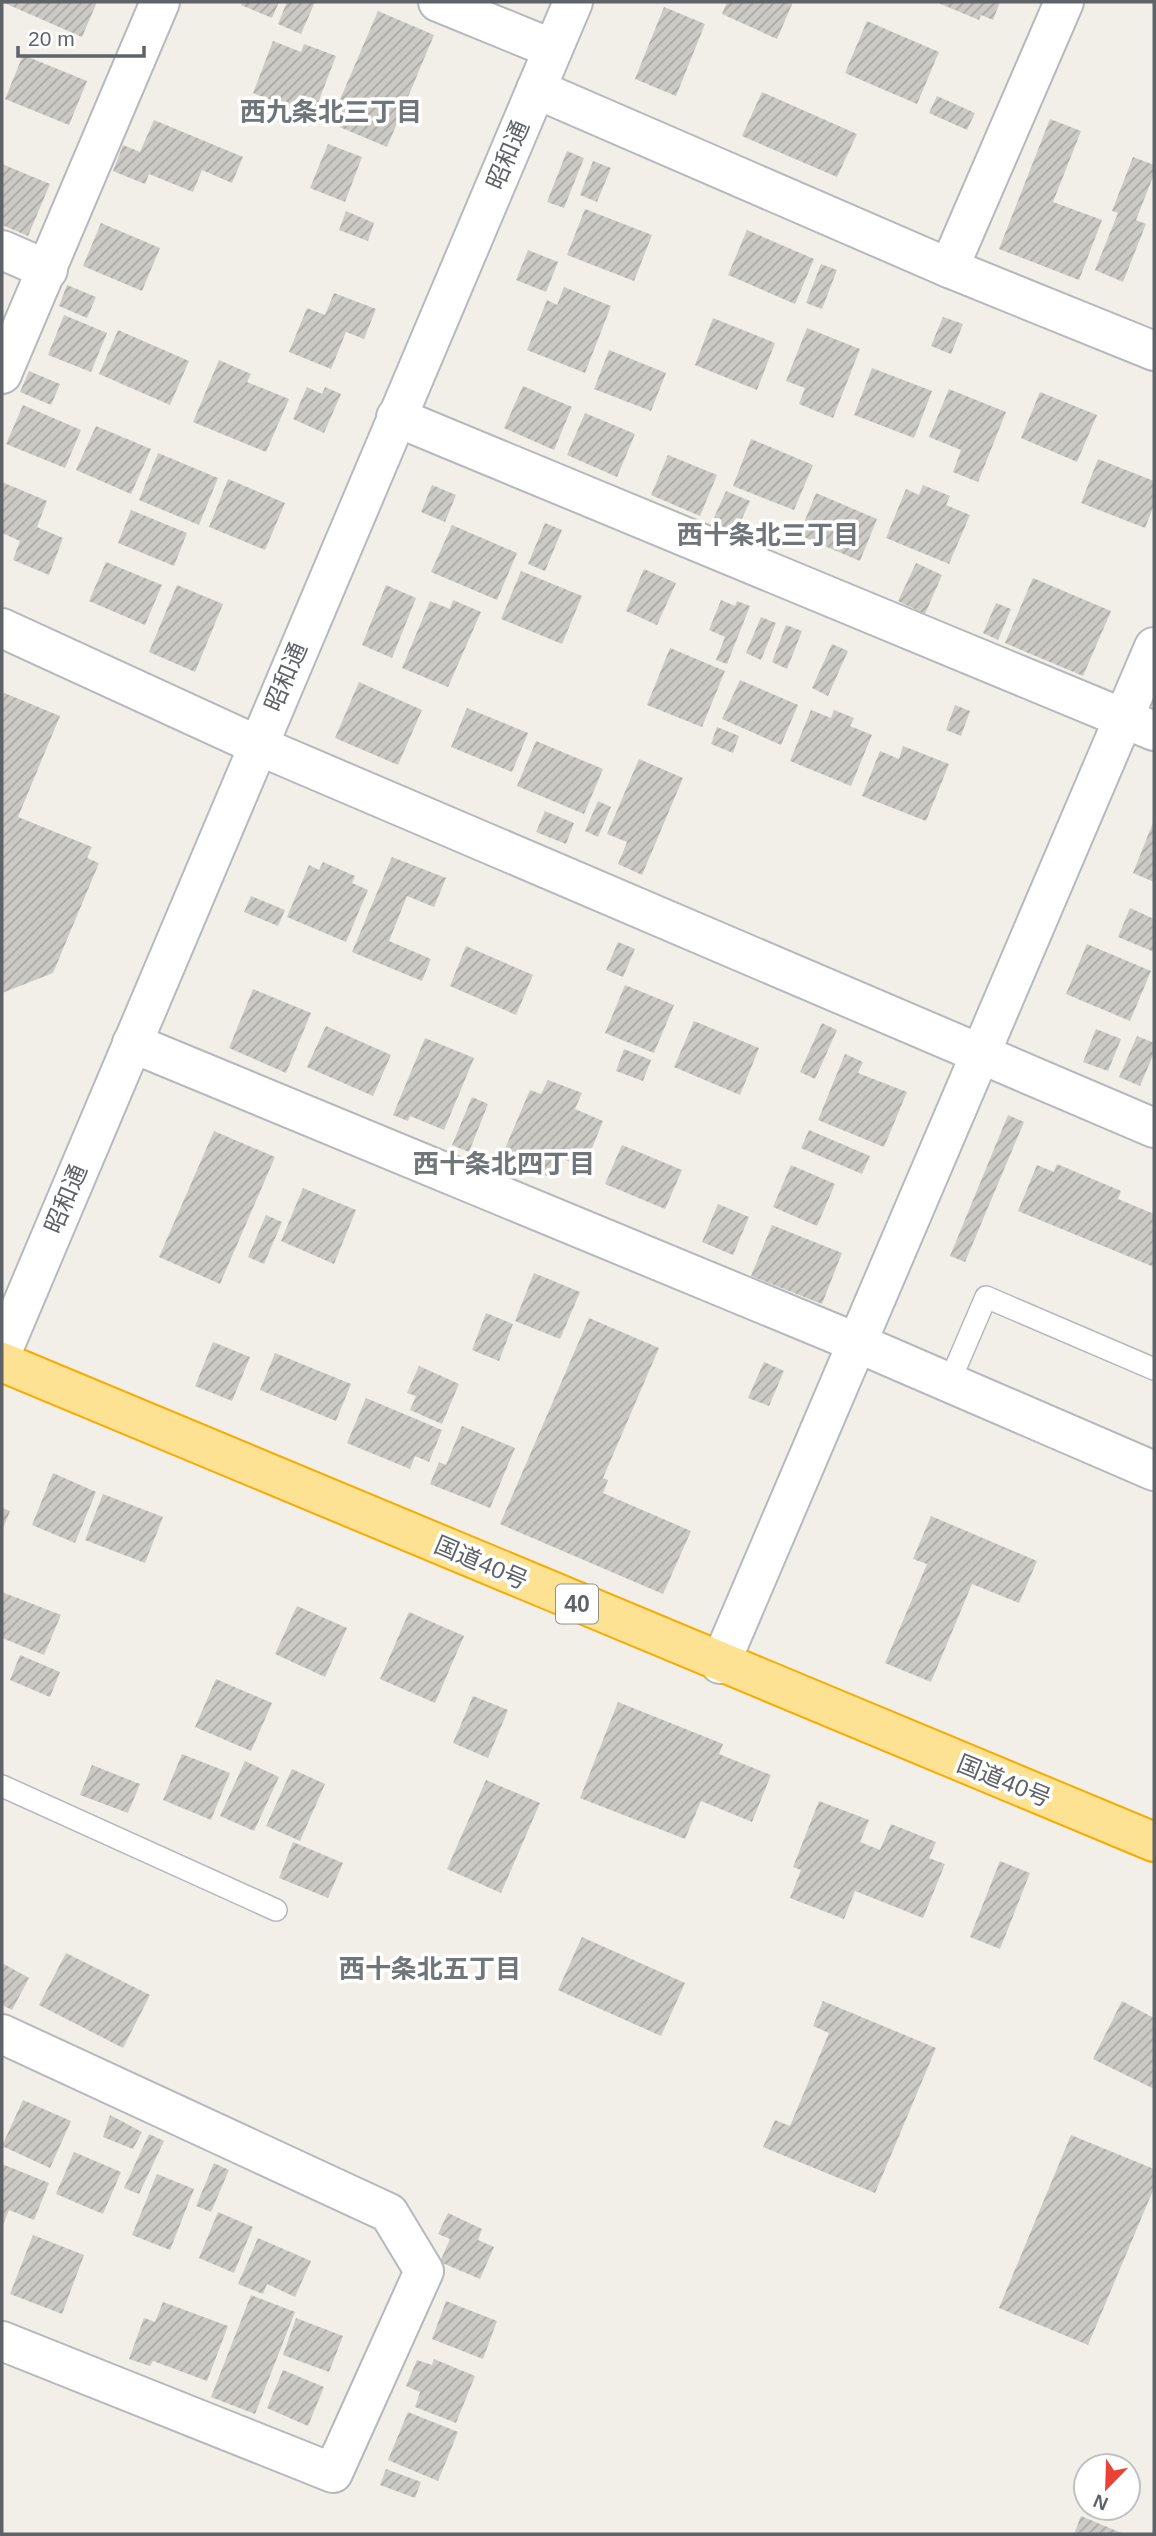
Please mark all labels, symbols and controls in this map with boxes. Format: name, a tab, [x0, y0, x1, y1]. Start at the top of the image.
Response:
scale bar	[18, 14, 144, 58]
text: 20 m	[28, 27, 75, 50]
district label: 西九条北三丁目	[240, 97, 422, 127]
street label: 昭和通	[481, 116, 534, 193]
district label: 西十条北三丁目	[677, 520, 859, 550]
street label: 昭和通	[259, 638, 312, 715]
district label: 西十条北四丁目	[413, 1149, 595, 1179]
street label: 昭和通	[39, 1160, 92, 1237]
street label: 国道40号	[430, 1531, 532, 1594]
road number: 40	[556, 1584, 598, 1624]
street label: 国道40号	[953, 1750, 1055, 1812]
district label: 西十条北五丁目	[339, 1954, 521, 1984]
north arrow	[1072, 2452, 1142, 2522]
text: N	[1090, 2490, 1111, 2515]

